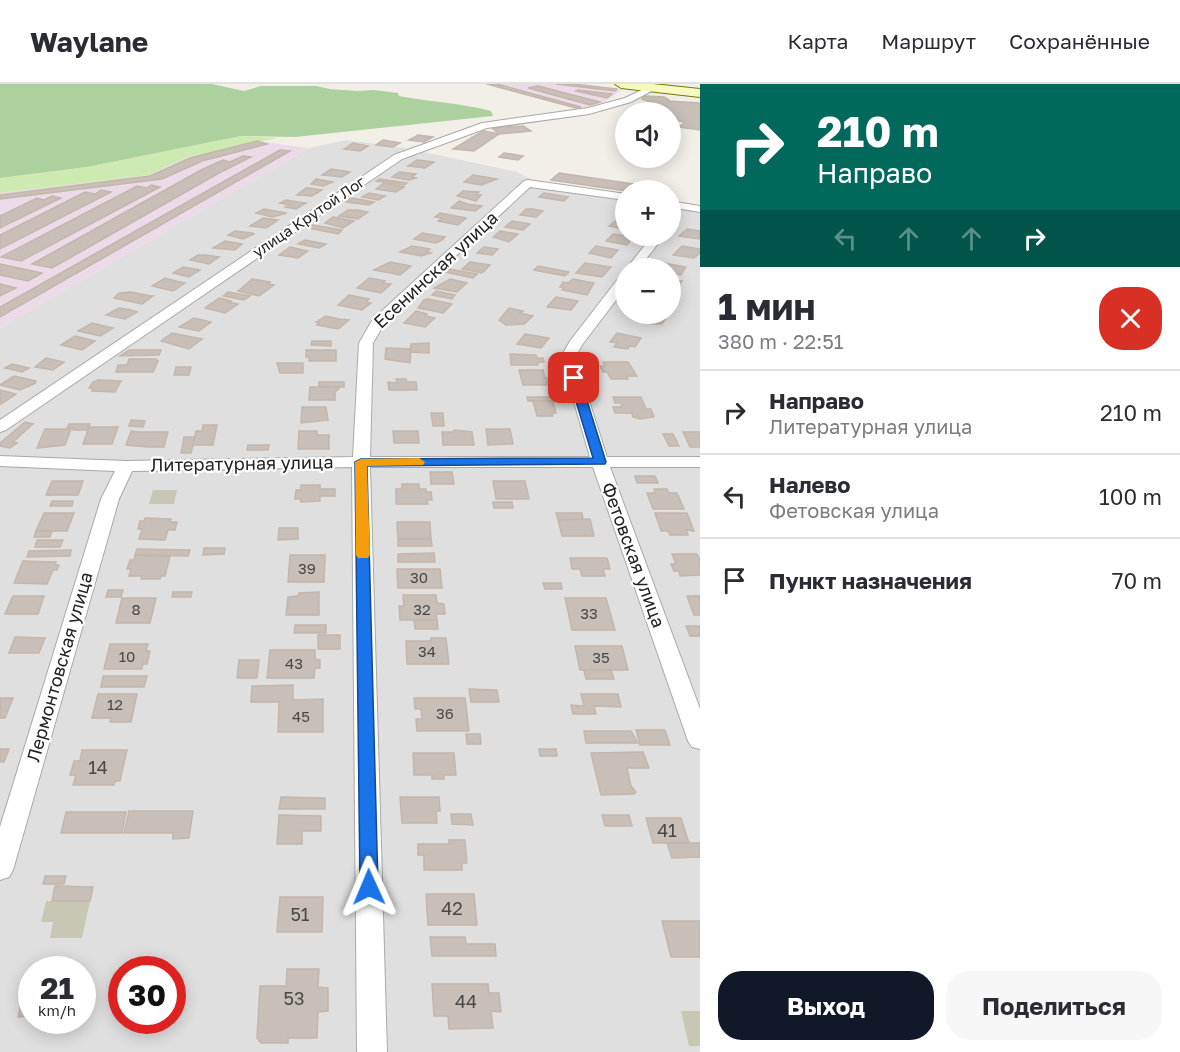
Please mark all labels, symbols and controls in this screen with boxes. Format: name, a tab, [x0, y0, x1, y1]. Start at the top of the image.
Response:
text: Waylane	[30, 25, 148, 58]
text: Карта	[787, 28, 848, 54]
text: Маршрут	[881, 28, 976, 54]
text: Сохранённые	[1009, 28, 1150, 54]
map controls	[615, 102, 681, 324]
button: sound	[615, 102, 681, 168]
text: 210 m	[817, 106, 939, 156]
icon: right	[718, 108, 796, 186]
text: Направо	[817, 157, 932, 189]
street label: улица Крутой Лог	[249, 172, 368, 260]
button: +	[615, 180, 681, 246]
street label: Есенинская улица	[369, 206, 502, 332]
icon: left	[829, 222, 862, 255]
icon: ahead	[892, 222, 925, 255]
icon: ahead	[955, 222, 988, 255]
icon: right	[1018, 222, 1051, 255]
button: −	[615, 258, 681, 324]
text: 1 мин	[718, 285, 815, 328]
button: close	[1099, 287, 1162, 350]
text: 380 m · 22:51	[718, 329, 844, 353]
pin	[548, 352, 599, 403]
icon: arrive	[557, 361, 590, 394]
text: Направо	[769, 387, 864, 414]
icon: right	[718, 396, 751, 429]
text: 210 m	[1100, 399, 1162, 426]
text: Литературная улица	[769, 414, 972, 438]
street label: Литературная улица	[150, 450, 334, 476]
text: Налево	[769, 471, 851, 498]
street label: Фетовская улица	[597, 479, 670, 630]
icon: left	[718, 480, 751, 513]
text: 100 m	[1099, 483, 1162, 510]
text: Фетовская улица	[769, 498, 939, 522]
house number: 39	[298, 559, 316, 577]
icon: arrive	[718, 564, 751, 597]
text: Пункт назначения	[769, 567, 972, 594]
text: 70 m	[1112, 567, 1162, 594]
house number: 30	[410, 568, 428, 586]
street label: Лермонтовская улица	[21, 569, 97, 764]
house number: 8	[131, 600, 141, 618]
house number: 32	[413, 600, 431, 618]
house number: 33	[580, 604, 598, 622]
house number: 34	[418, 642, 436, 660]
house number: 10	[119, 647, 135, 665]
house number: 35	[592, 648, 610, 666]
house number: 43	[285, 654, 303, 672]
house number: 12	[107, 695, 123, 713]
house number: 36	[436, 704, 454, 722]
house number: 45	[292, 707, 310, 725]
house number: 14	[88, 756, 108, 778]
house number: 41	[657, 819, 677, 841]
position arrow	[337, 855, 401, 919]
house number: 42	[441, 897, 463, 919]
house number: 51	[290, 903, 310, 925]
speed limit sign: 30	[108, 956, 186, 1034]
text: 21	[40, 970, 74, 1006]
button: Выход	[718, 971, 934, 1040]
button: Поделиться	[946, 971, 1162, 1040]
house number: 53	[284, 987, 304, 1009]
house number: 44	[455, 990, 477, 1012]
text: km/h	[38, 1001, 76, 1019]

